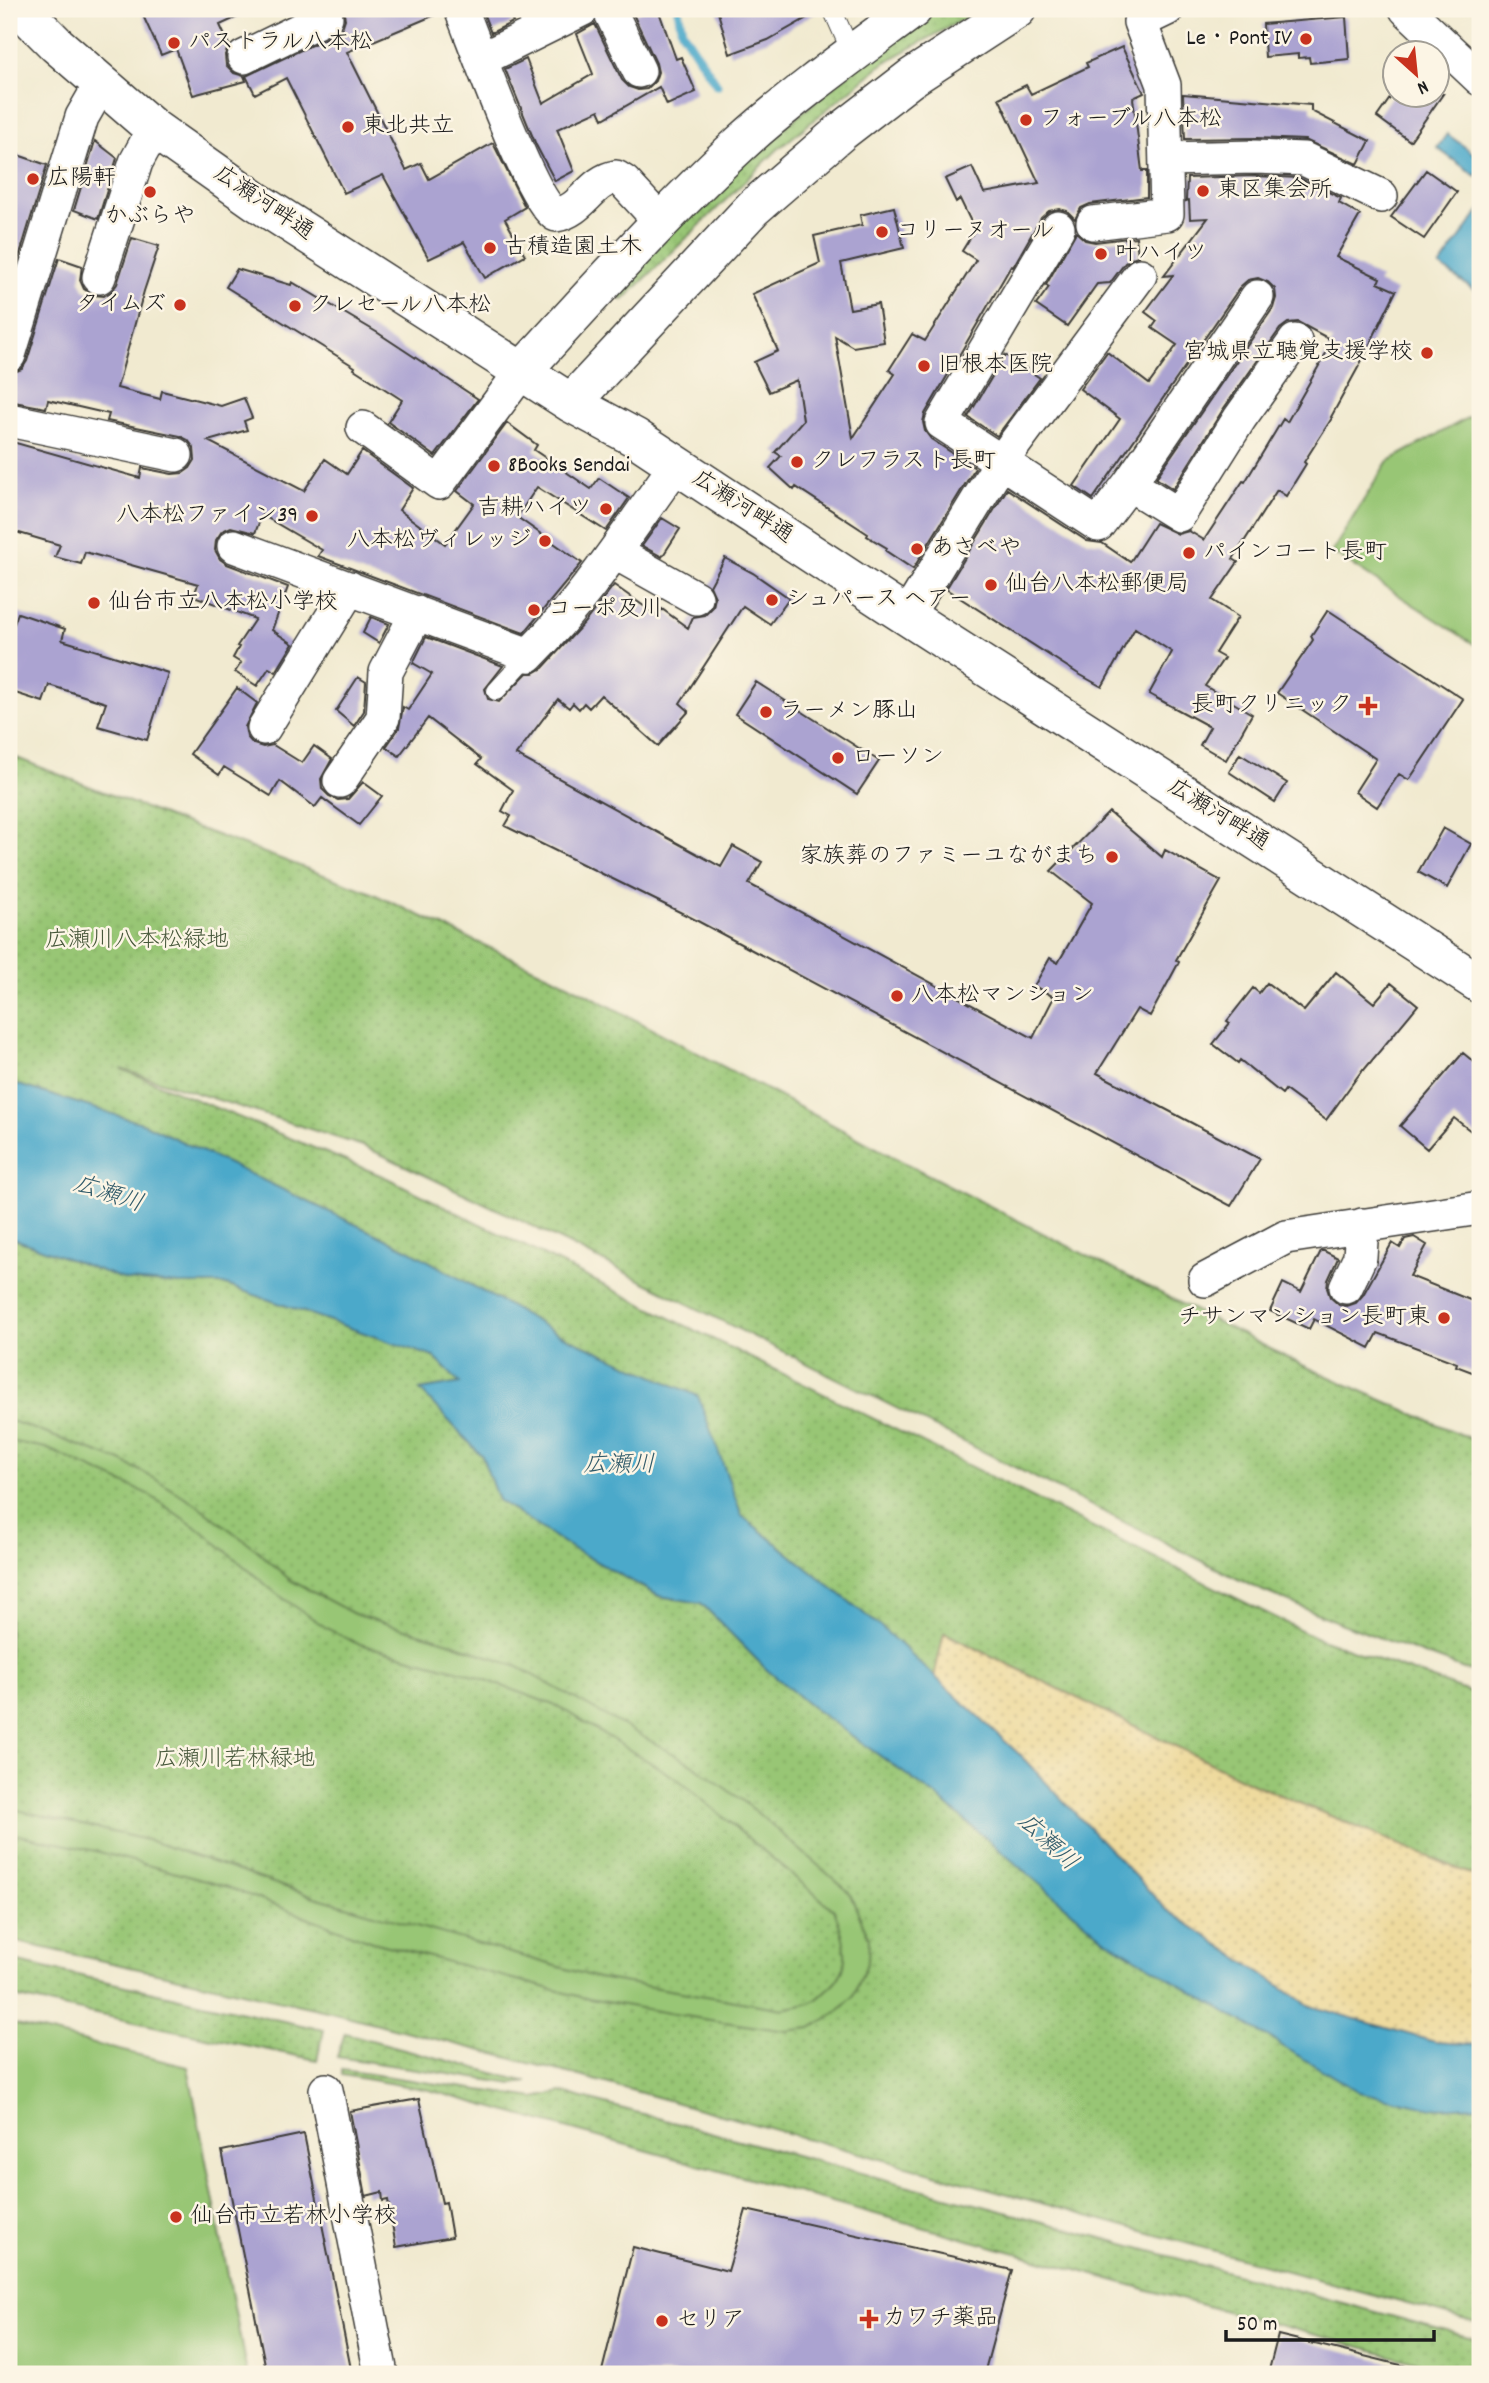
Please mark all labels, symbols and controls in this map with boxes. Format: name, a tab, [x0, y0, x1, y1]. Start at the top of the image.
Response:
place label: Le・Pont IV	[1186, 23, 1292, 56]
place label: パストラル八本松	[188, 27, 373, 60]
marker: Le・Pont IV	[1298, 31, 1314, 47]
marker: パストラル八本松	[166, 35, 182, 51]
north arrow	[1380, 38, 1450, 108]
text: N	[1412, 72, 1432, 100]
place label: フォーブル八本松	[1040, 104, 1222, 137]
place label: 東北共立	[362, 111, 454, 144]
marker: フォーブル八本松	[1018, 112, 1034, 128]
marker: 東北共立	[340, 119, 356, 135]
street label: 広瀬河畔通	[206, 158, 320, 250]
place label: 広陽軒	[47, 163, 116, 196]
marker: 広陽軒	[25, 171, 41, 187]
place label: 東区集会所	[1217, 175, 1332, 208]
marker: 東区集会所	[1195, 183, 1211, 199]
marker: かぶらや	[142, 184, 158, 200]
place label: かぶらや	[104, 201, 196, 234]
place label: コリーヌオール	[896, 216, 1055, 249]
marker: コリーヌオール	[874, 224, 890, 240]
place label: 古積造園土木	[504, 232, 642, 265]
place label: 叶ハイツ	[1115, 238, 1207, 271]
marker: 古積造園土木	[482, 240, 498, 256]
marker: 叶ハイツ	[1093, 246, 1109, 262]
place label: タイムズ	[76, 289, 166, 322]
place label: クレセール八本松	[309, 290, 492, 323]
marker: タイムズ	[172, 297, 188, 313]
marker: クレセール八本松	[287, 298, 303, 314]
place label: 宮城県立聴覚支援学校	[1183, 337, 1413, 370]
marker: 宮城県立聴覚支援学校	[1419, 345, 1435, 361]
place label: 旧根本医院	[938, 350, 1053, 383]
marker: 旧根本医院	[916, 358, 932, 374]
place label: クレフラスト長町	[811, 446, 996, 479]
place label: 8Books Sendai	[508, 450, 630, 483]
marker: クレフラスト長町	[789, 454, 805, 470]
marker: 8Books Sendai	[486, 458, 502, 474]
street label: 広瀬河畔通	[685, 463, 799, 553]
place label: 吉耕ハイツ	[477, 493, 592, 526]
place label: 八本松ファイン39	[116, 500, 298, 533]
marker: 吉耕ハイツ	[598, 501, 614, 517]
marker: 八本松ファイン39	[304, 508, 320, 524]
place label: 八本松ヴィレッジ	[347, 525, 531, 558]
marker: 八本松ヴィレッジ	[537, 533, 553, 549]
place label: あさべや	[931, 533, 1022, 566]
place label: パインコート長町	[1203, 537, 1387, 570]
marker: あさべや	[909, 541, 925, 557]
marker: パインコート長町	[1181, 545, 1197, 561]
place label: 仙台八本松郵便局	[1005, 569, 1189, 602]
marker: 仙台八本松郵便局	[983, 577, 999, 593]
place label: シュパース ヘアー	[786, 584, 972, 617]
place label: 仙台市立八本松小学校	[108, 587, 338, 620]
marker: シュパース ヘアー	[764, 592, 780, 608]
place label: コーポ及川	[548, 594, 663, 627]
marker: 仙台市立八本松小学校	[86, 595, 102, 611]
marker: コーポ及川	[526, 602, 542, 618]
place label: 長町クリニック	[1191, 690, 1352, 723]
place label: ラーメン豚山	[780, 696, 918, 729]
marker: 長町クリニック	[1358, 696, 1378, 716]
marker: ラーメン豚山	[758, 704, 774, 720]
place label: ローソン	[852, 742, 944, 775]
marker: ローソン	[830, 750, 846, 766]
street label: 広瀬河畔通	[1160, 772, 1276, 860]
place label: 家族葬のファミーユながまち	[799, 841, 1098, 874]
marker: 家族葬のファミーユながまち	[1104, 849, 1120, 865]
park label: 広瀬川八本松緑地	[45, 925, 229, 958]
place label: 八本松マンション	[911, 980, 1094, 1013]
marker: 八本松マンション	[889, 988, 905, 1004]
water label: 広瀬川	[69, 1168, 147, 1222]
place label: チサンマンション長町東	[1178, 1302, 1430, 1335]
marker: チサンマンション長町東	[1436, 1310, 1452, 1326]
water label: 広瀬川	[583, 1449, 655, 1483]
park label: 広瀬川若林緑地	[155, 1744, 316, 1777]
water label: 広瀬川	[1009, 1806, 1085, 1880]
place label: 仙台市立若林小学校	[190, 2201, 397, 2234]
marker: 仙台市立若林小学校	[168, 2209, 184, 2225]
scale bar	[1226, 2299, 1435, 2343]
place label: カワチ薬品	[883, 2303, 998, 2336]
place label: セリア	[676, 2305, 745, 2338]
marker: カワチ薬品	[861, 2311, 877, 2327]
text: 50 m	[1237, 2311, 1277, 2341]
marker: セリア	[654, 2313, 670, 2329]

